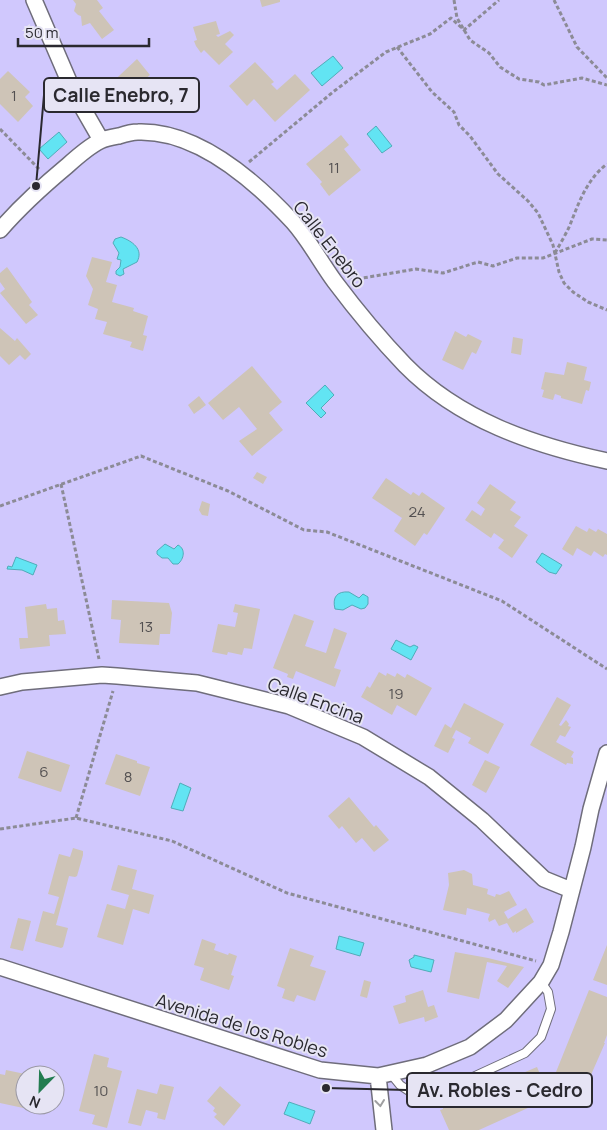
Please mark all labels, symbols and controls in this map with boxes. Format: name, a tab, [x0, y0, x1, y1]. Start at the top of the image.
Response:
scale bar	[18, 15, 149, 47]
text: 50 m	[25, 22, 59, 43]
callout: Calle Enebro, 7	[44, 78, 199, 112]
text: Calle Enebro, 7	[53, 82, 189, 108]
house number: 1	[11, 85, 17, 106]
house number: 11	[328, 157, 340, 178]
street label: Calle Enebro	[288, 195, 372, 293]
house number: 24	[408, 501, 426, 522]
house number: 13	[139, 616, 153, 637]
street label: Calle Encina	[264, 671, 368, 729]
house number: 19	[388, 683, 404, 704]
house number: 6	[39, 761, 49, 782]
house number: 8	[124, 766, 132, 787]
street label: Avenida de los Robles	[153, 987, 331, 1063]
north arrow	[15, 1065, 65, 1115]
callout: Av. Robles - Cedro	[407, 1073, 592, 1107]
text: Av. Robles - Cedro	[417, 1077, 583, 1103]
house number: 10	[94, 1080, 109, 1101]
text: N	[26, 1092, 43, 1113]
one-way arrow	[375, 1099, 385, 1108]

